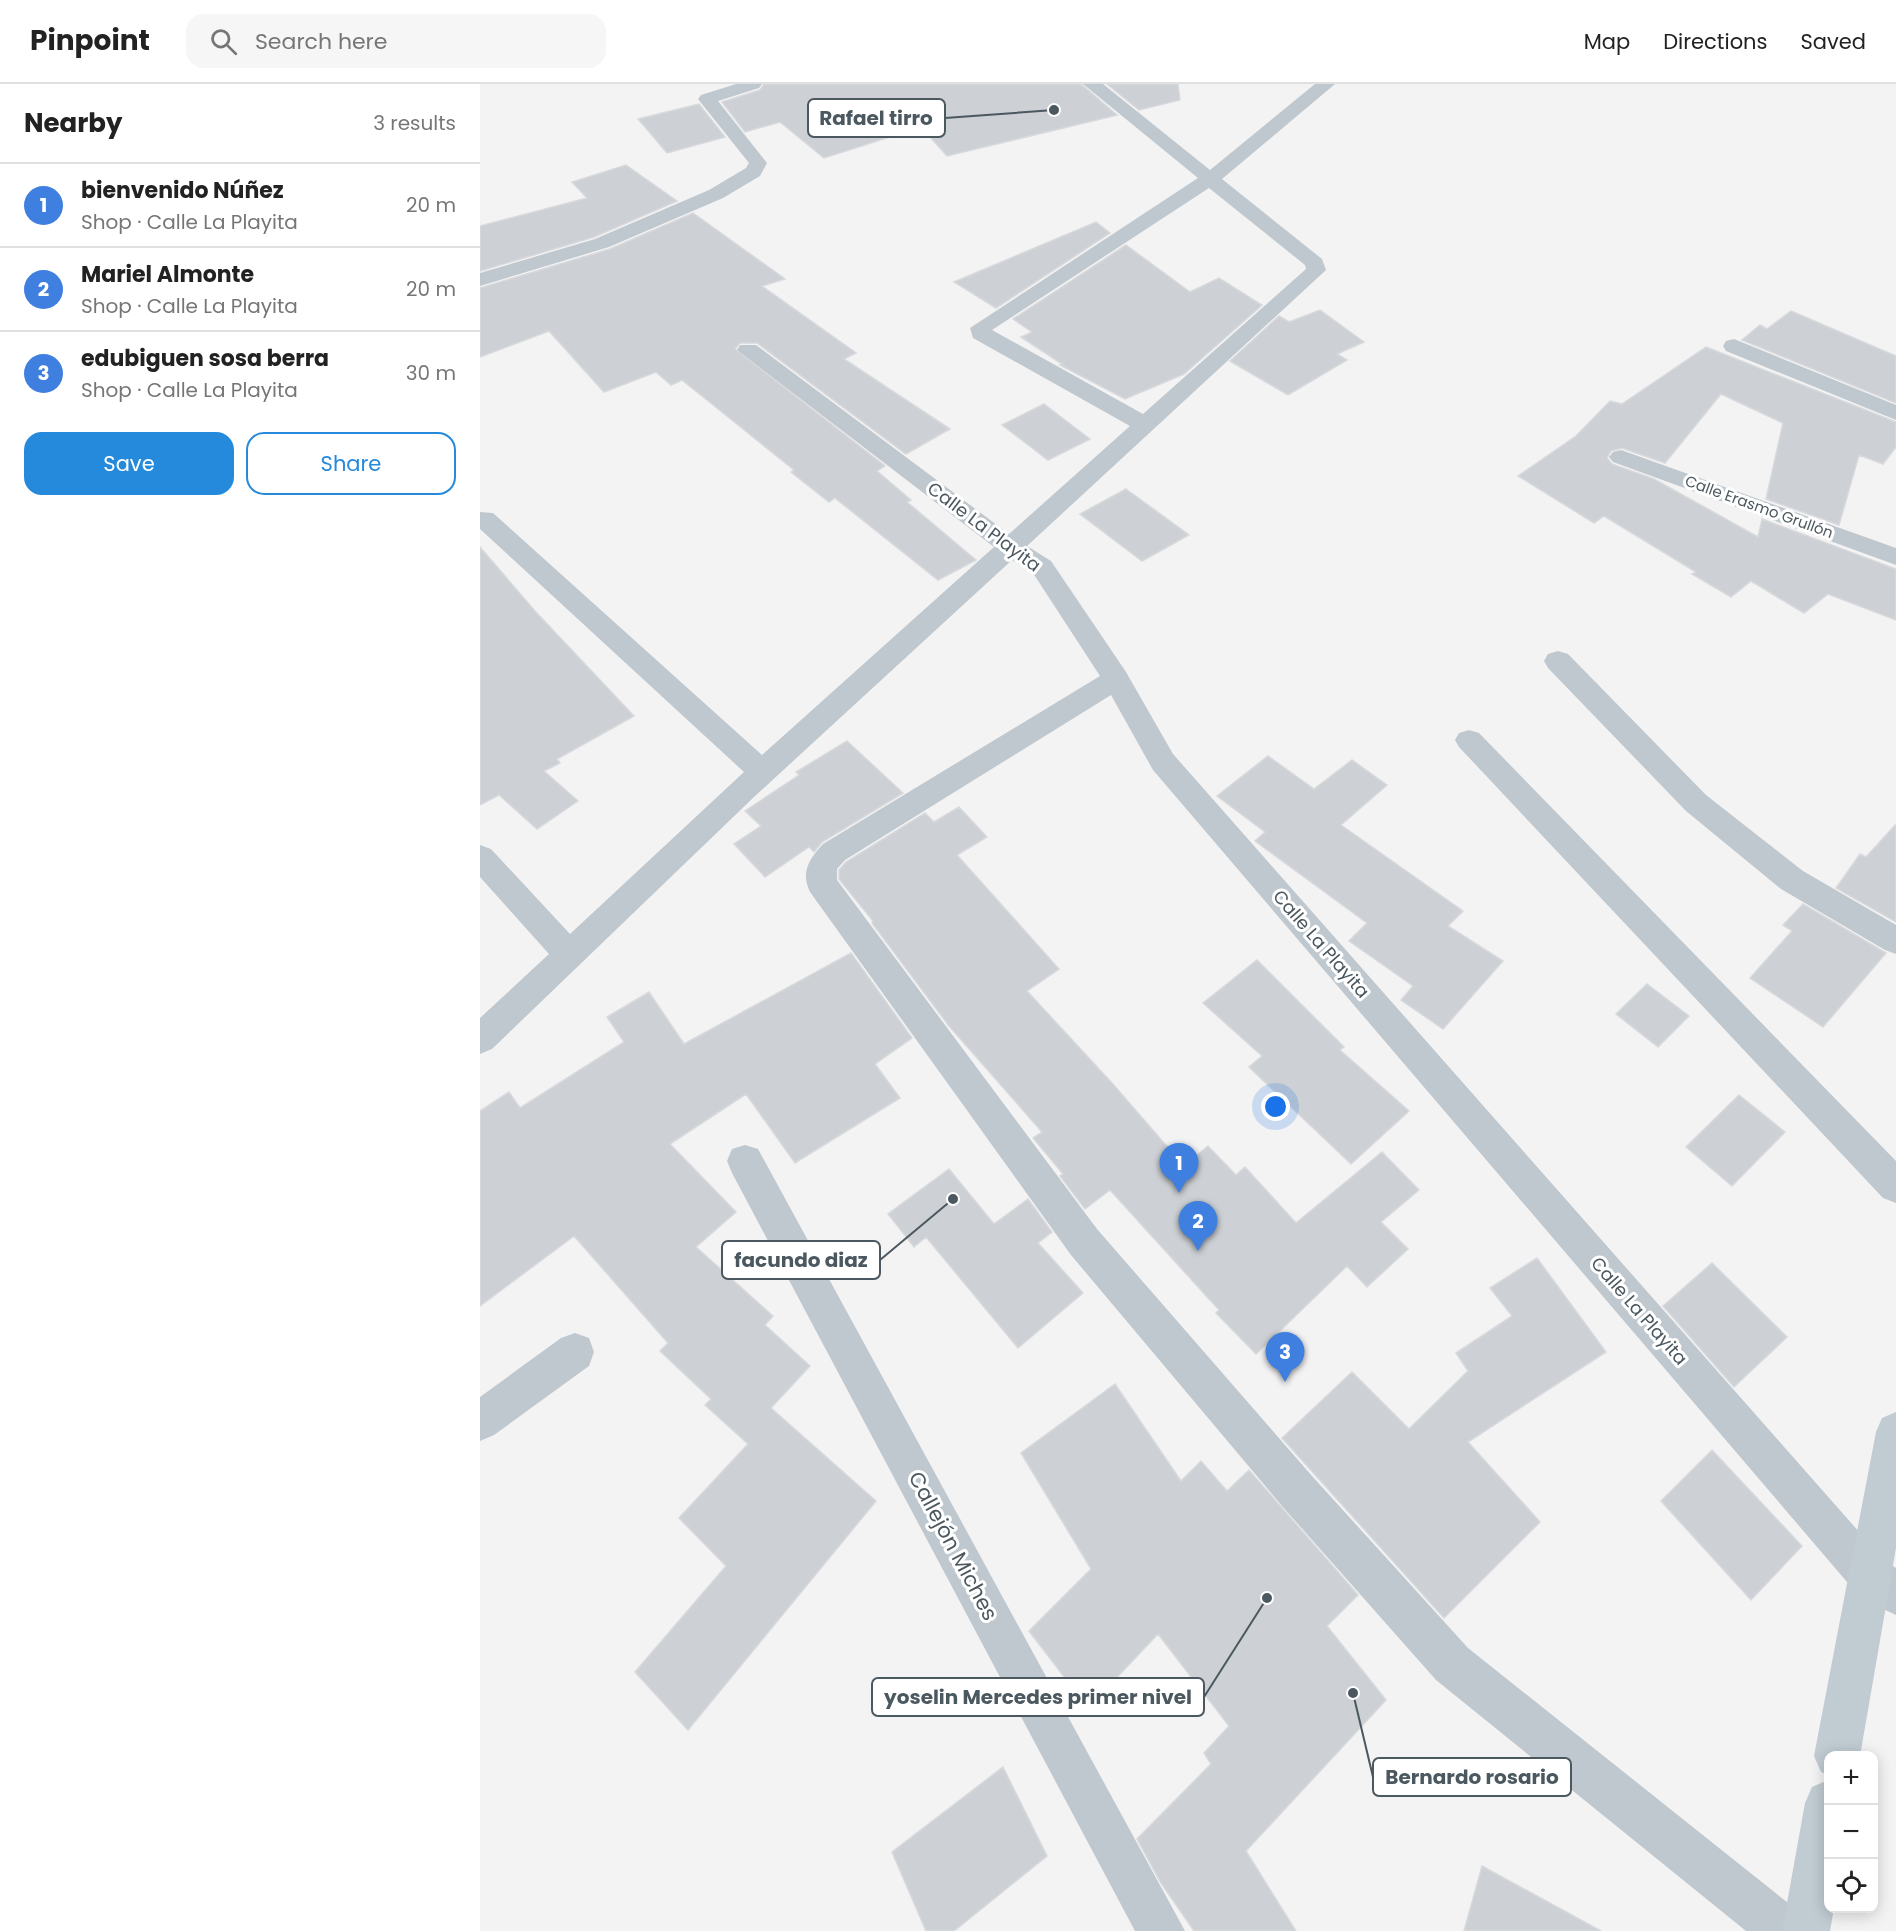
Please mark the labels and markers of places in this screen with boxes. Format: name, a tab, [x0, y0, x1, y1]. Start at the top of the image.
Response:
callout: Rafael tirro	[808, 99, 945, 137]
pin: 1	[1160, 1144, 1198, 1193]
pin: 2	[1178, 1202, 1218, 1251]
callout: facundo diaz	[722, 1241, 880, 1279]
pin: 3	[1266, 1332, 1304, 1382]
callout: yoselin Mercedes primer nivel	[872, 1678, 1204, 1716]
callout: Bernardo rosario	[1373, 1758, 1571, 1796]

